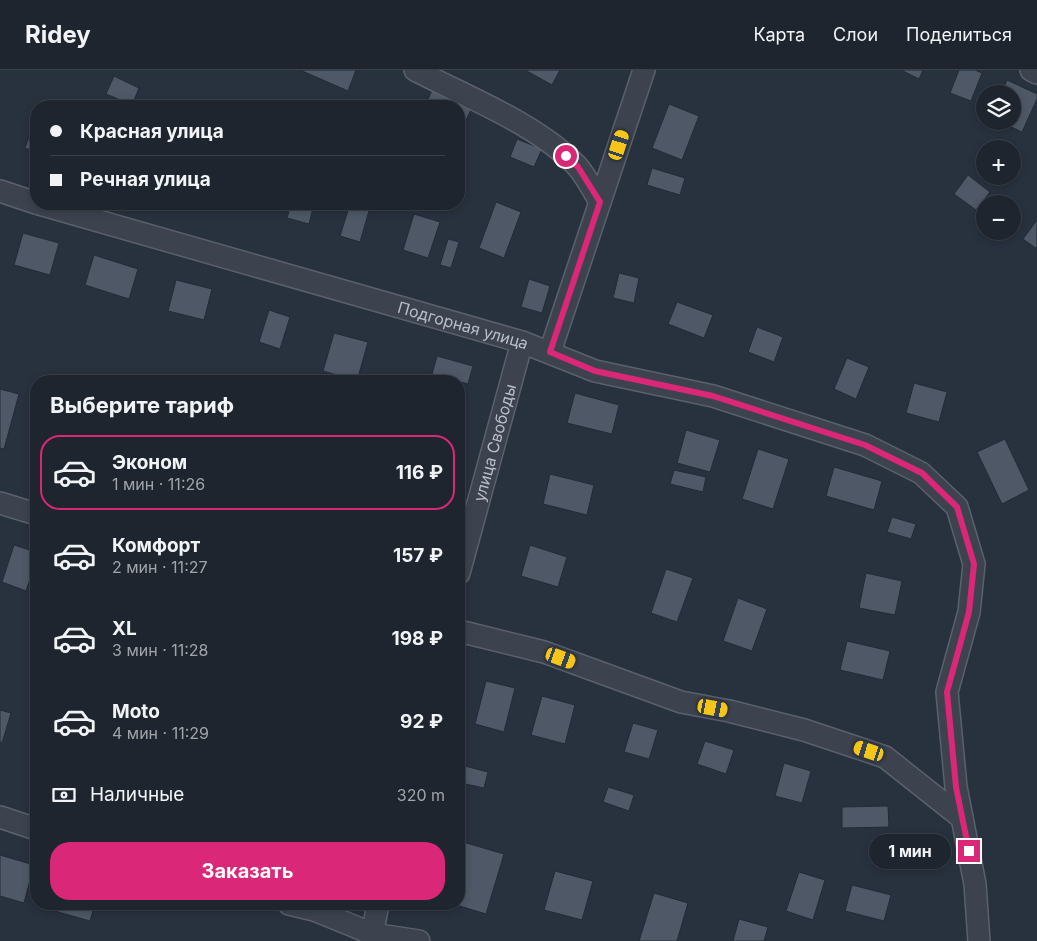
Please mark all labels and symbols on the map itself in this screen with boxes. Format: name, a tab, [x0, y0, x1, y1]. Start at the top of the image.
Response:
car	[607, 128, 630, 162]
route start	[555, 145, 577, 167]
street label: Подгорная улица	[395, 297, 531, 354]
street label: улица Свободы	[469, 382, 520, 504]
car	[544, 646, 577, 670]
car	[696, 698, 729, 718]
car	[852, 739, 885, 763]
callout: 1 мин	[869, 834, 952, 868]
route end	[958, 840, 980, 862]

